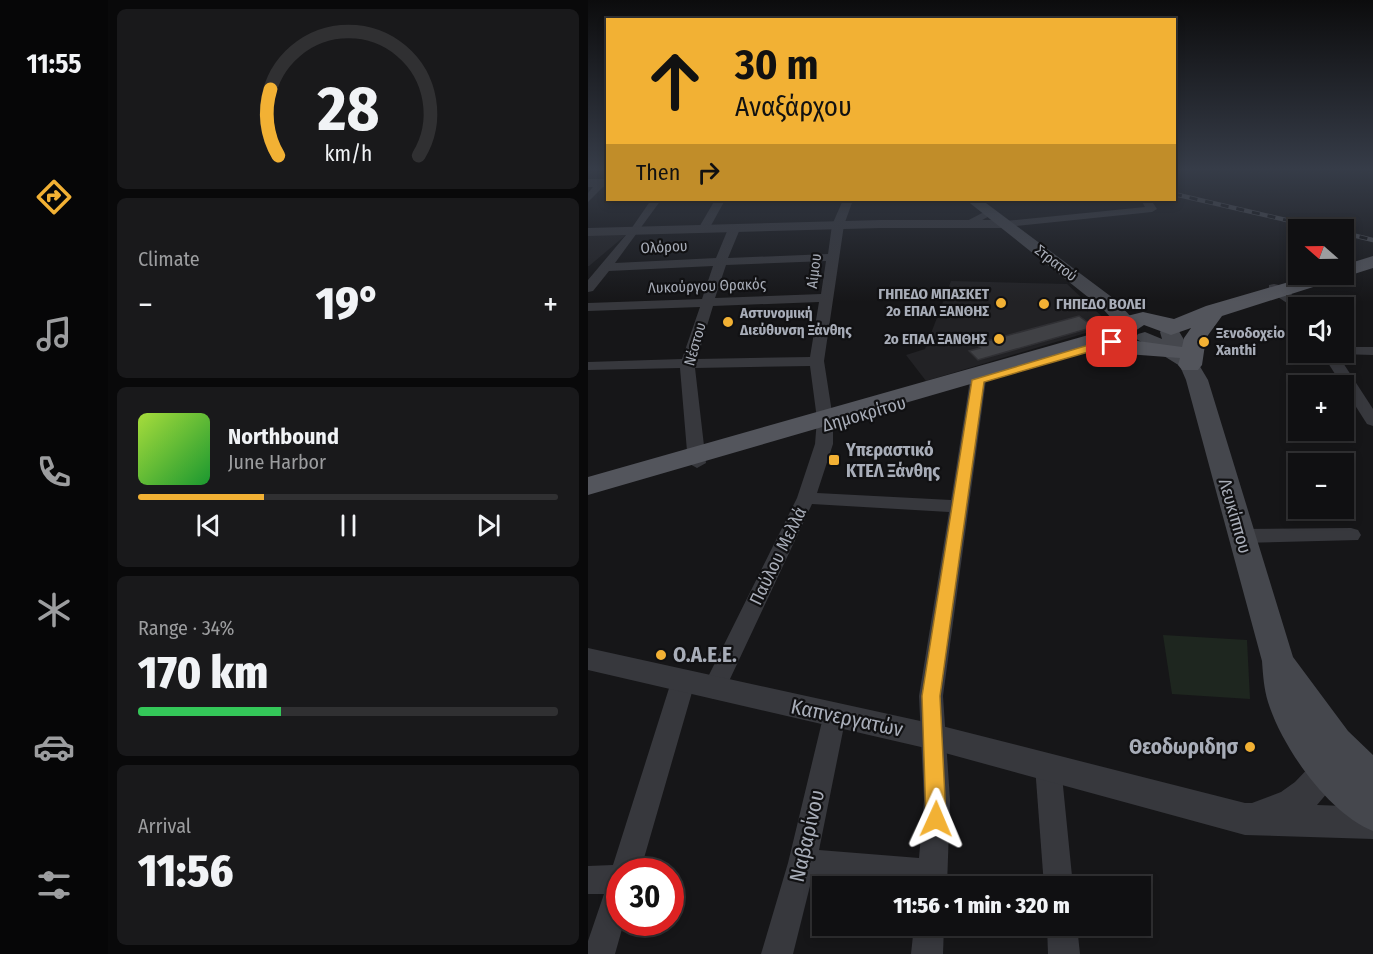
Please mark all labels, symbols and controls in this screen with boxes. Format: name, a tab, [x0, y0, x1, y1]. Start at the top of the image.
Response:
text: 30 m	[735, 40, 819, 90]
icon: ahead	[636, 42, 714, 120]
text: 11:55	[26, 48, 82, 80]
text: 28	[316, 72, 379, 147]
text: Αναξάρχου	[735, 91, 852, 123]
text: km/h	[324, 141, 372, 167]
icon: right	[692, 156, 725, 189]
text: Then	[636, 159, 680, 186]
icon: directions	[33, 176, 75, 218]
north arrow	[1288, 219, 1354, 285]
map controls	[1288, 219, 1354, 519]
street label: Ολόρου	[640, 237, 688, 257]
street label: Στρατού	[1031, 241, 1081, 285]
text: Climate	[138, 247, 200, 271]
street label: Αίμου	[803, 252, 825, 290]
street label: Λυκούργου Θρακός	[648, 275, 767, 297]
text: 19°	[316, 277, 380, 331]
text: −	[138, 285, 153, 325]
text: +	[543, 285, 558, 325]
place label: ΓΗΠΕΔΟ ΜΠΑΣΚΕΤ 2ο ΕΠΑΛ ΞΑΝΘΗΣ	[878, 285, 990, 320]
place label: ΓΗΠΕΔΟ ΒΟΛΕΙ	[1056, 295, 1146, 313]
marker: ΓΗΠΕΔΟ ΜΠΑΣΚΕΤ 2ο ΕΠΑΛ ΞΑΝΘΗΣ	[994, 296, 1008, 310]
marker: ΓΗΠΕΔΟ ΒΟΛΕΙ	[1037, 297, 1051, 311]
button: sound	[1288, 297, 1354, 363]
place label: Αστυνομική Διεύθυνση Ξάνθης	[739, 304, 852, 339]
icon: music	[33, 313, 75, 355]
marker: Αστυνομική Διεύθυνση Ξάνθης	[721, 315, 735, 329]
pin	[1086, 316, 1137, 367]
street label: Νέστου	[680, 320, 710, 368]
place label: Ξενοδοχείο Xanthi	[1215, 324, 1285, 359]
icon: arrive	[1095, 325, 1128, 358]
place label: 2o ΕΠΑΛ ΞΑΝΘΗΣ	[883, 330, 987, 348]
marker: 2o ΕΠΑΛ ΞΑΝΘΗΣ	[992, 332, 1006, 346]
marker: Ξενοδοχείο Xanthi	[1197, 335, 1211, 349]
button: +	[1288, 375, 1354, 441]
street label: Δημοκρίτου	[820, 392, 908, 436]
text: Northbound	[228, 423, 339, 450]
place label: Υπεραστικό ΚΤΕΛ Ξάνθης	[845, 439, 940, 482]
text: June Harbor	[228, 450, 326, 474]
icon: phone	[33, 451, 75, 493]
marker: Υπεραστικό ΚΤΕΛ Ξάνθης	[827, 453, 841, 467]
button: −	[1288, 453, 1354, 519]
street label: Λευκίππου	[1214, 476, 1256, 556]
street label: Παύλου Μελλά	[745, 503, 811, 609]
icon: previous	[192, 509, 225, 542]
icon: pause	[332, 509, 365, 542]
icon: next	[472, 509, 505, 542]
icon: climate	[33, 589, 75, 631]
text: Range · 34%	[138, 616, 234, 640]
place label: Ο.Α.Ε.Ε.	[673, 642, 737, 668]
text: 170 km	[138, 646, 268, 700]
marker: Ο.Α.Ε.Ε.	[654, 648, 668, 662]
street label: Καπνεργατών	[789, 693, 905, 743]
icon: car	[33, 726, 75, 768]
place label: Θεοδωριδησ	[1129, 734, 1238, 760]
marker: Θεοδωριδησ	[1243, 740, 1257, 754]
street label: Ναβαρίνου	[784, 787, 830, 885]
position arrow	[904, 787, 968, 851]
text: Arrival	[138, 814, 191, 838]
text: 11:56	[138, 844, 233, 898]
speed limit sign: 30	[606, 858, 684, 936]
icon: filters	[33, 864, 75, 906]
text: 11:56 · 1 min · 320 m	[893, 892, 1070, 919]

